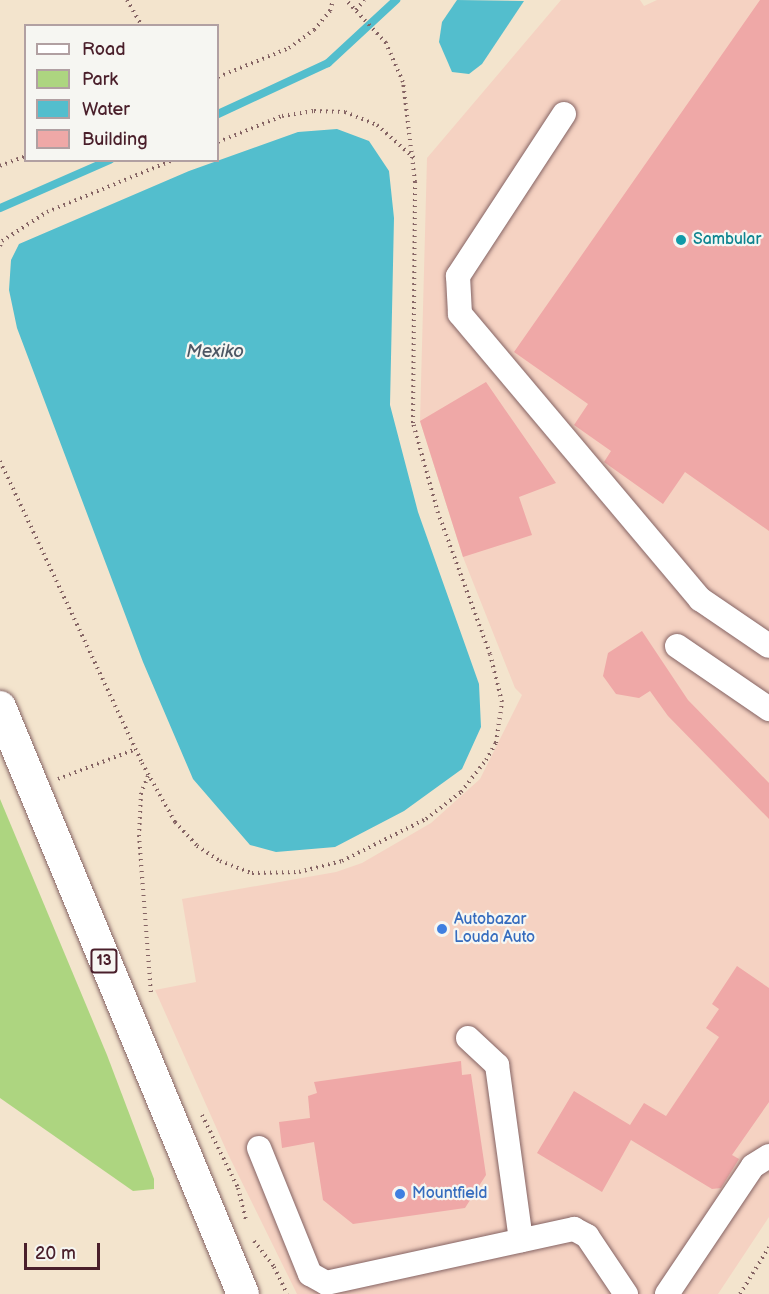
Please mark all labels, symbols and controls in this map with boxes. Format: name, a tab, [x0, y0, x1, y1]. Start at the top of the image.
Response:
legend	[24, 24, 219, 162]
text: Road	[82, 39, 126, 60]
text: Park	[82, 69, 118, 90]
text: Water	[82, 99, 130, 120]
text: Building	[82, 129, 148, 150]
place label: Sambular	[693, 230, 761, 250]
marker: Sambular	[674, 233, 688, 247]
water label: Mexiko	[186, 341, 244, 363]
place label: Autobazar Louda Auto	[454, 910, 535, 948]
marker: Autobazar Louda Auto	[435, 922, 449, 936]
road number: 13	[89, 949, 119, 973]
place label: Mountfield	[412, 1184, 487, 1204]
marker: Mountfield	[393, 1187, 407, 1201]
scale bar	[27, 1231, 104, 1269]
text: 20 m	[35, 1243, 76, 1264]

